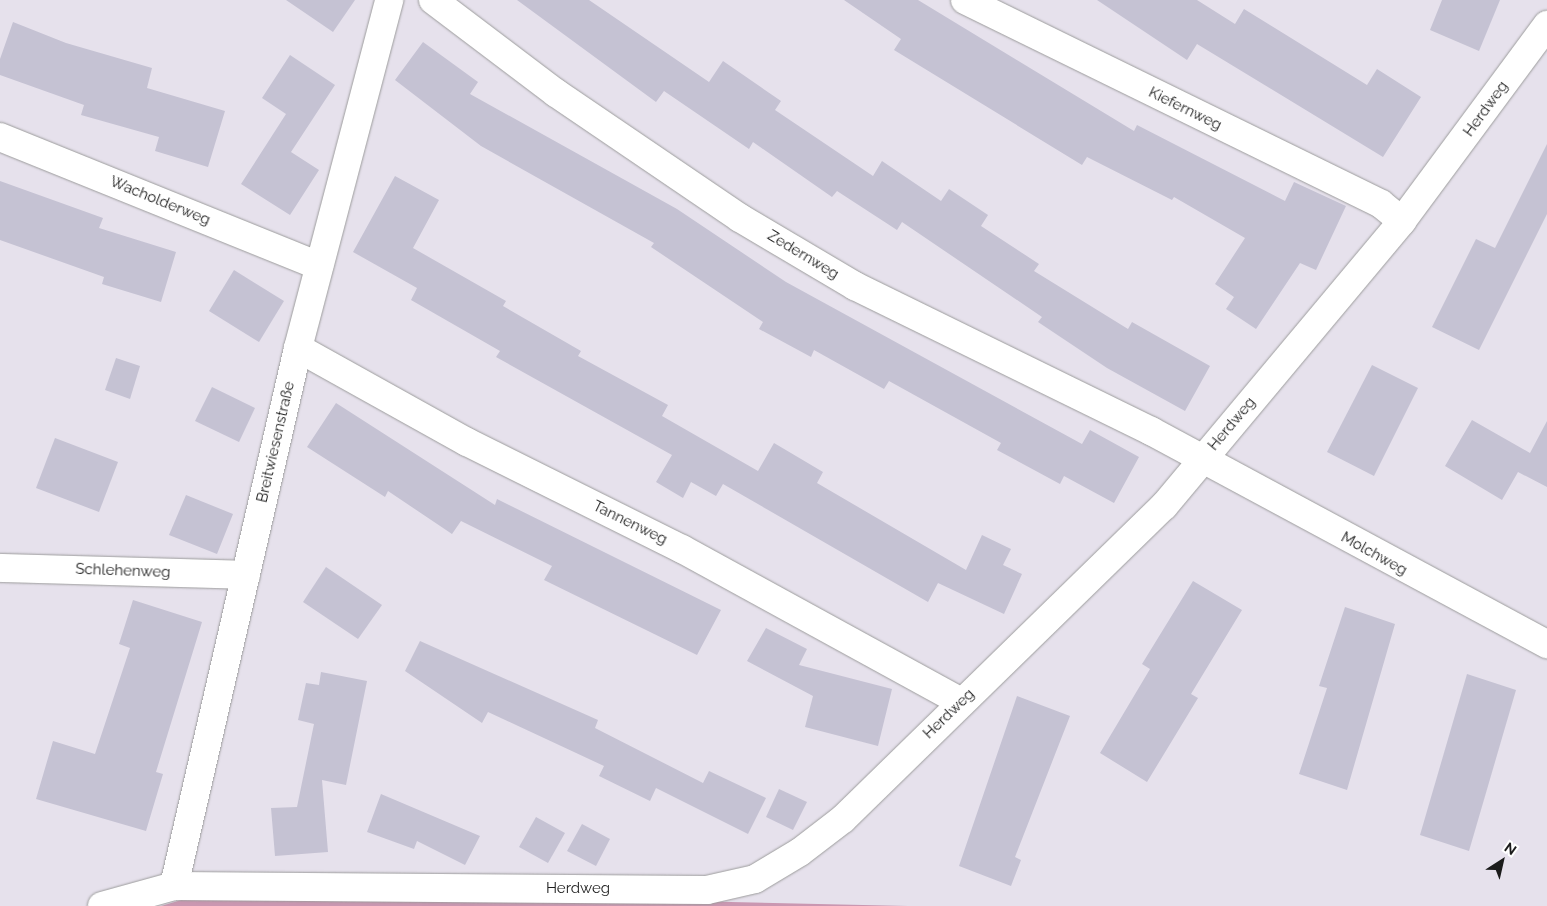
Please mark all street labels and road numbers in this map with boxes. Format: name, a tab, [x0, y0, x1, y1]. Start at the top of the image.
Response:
street label: Herdweg	[1460, 78, 1512, 140]
street label: Kiefernweg	[1146, 84, 1224, 134]
street label: Wacholderweg	[107, 173, 213, 229]
street label: Zedernweg	[764, 227, 842, 283]
street label: Breitwiesenstraße	[253, 380, 299, 504]
street label: Herdweg	[1204, 394, 1260, 454]
street label: Tannenweg	[590, 497, 670, 549]
street label: Molchweg	[1338, 528, 1410, 580]
street label: Schlehenweg	[75, 560, 171, 582]
street label: Herdweg	[920, 685, 978, 743]
street label: Herdweg	[546, 880, 610, 898]

